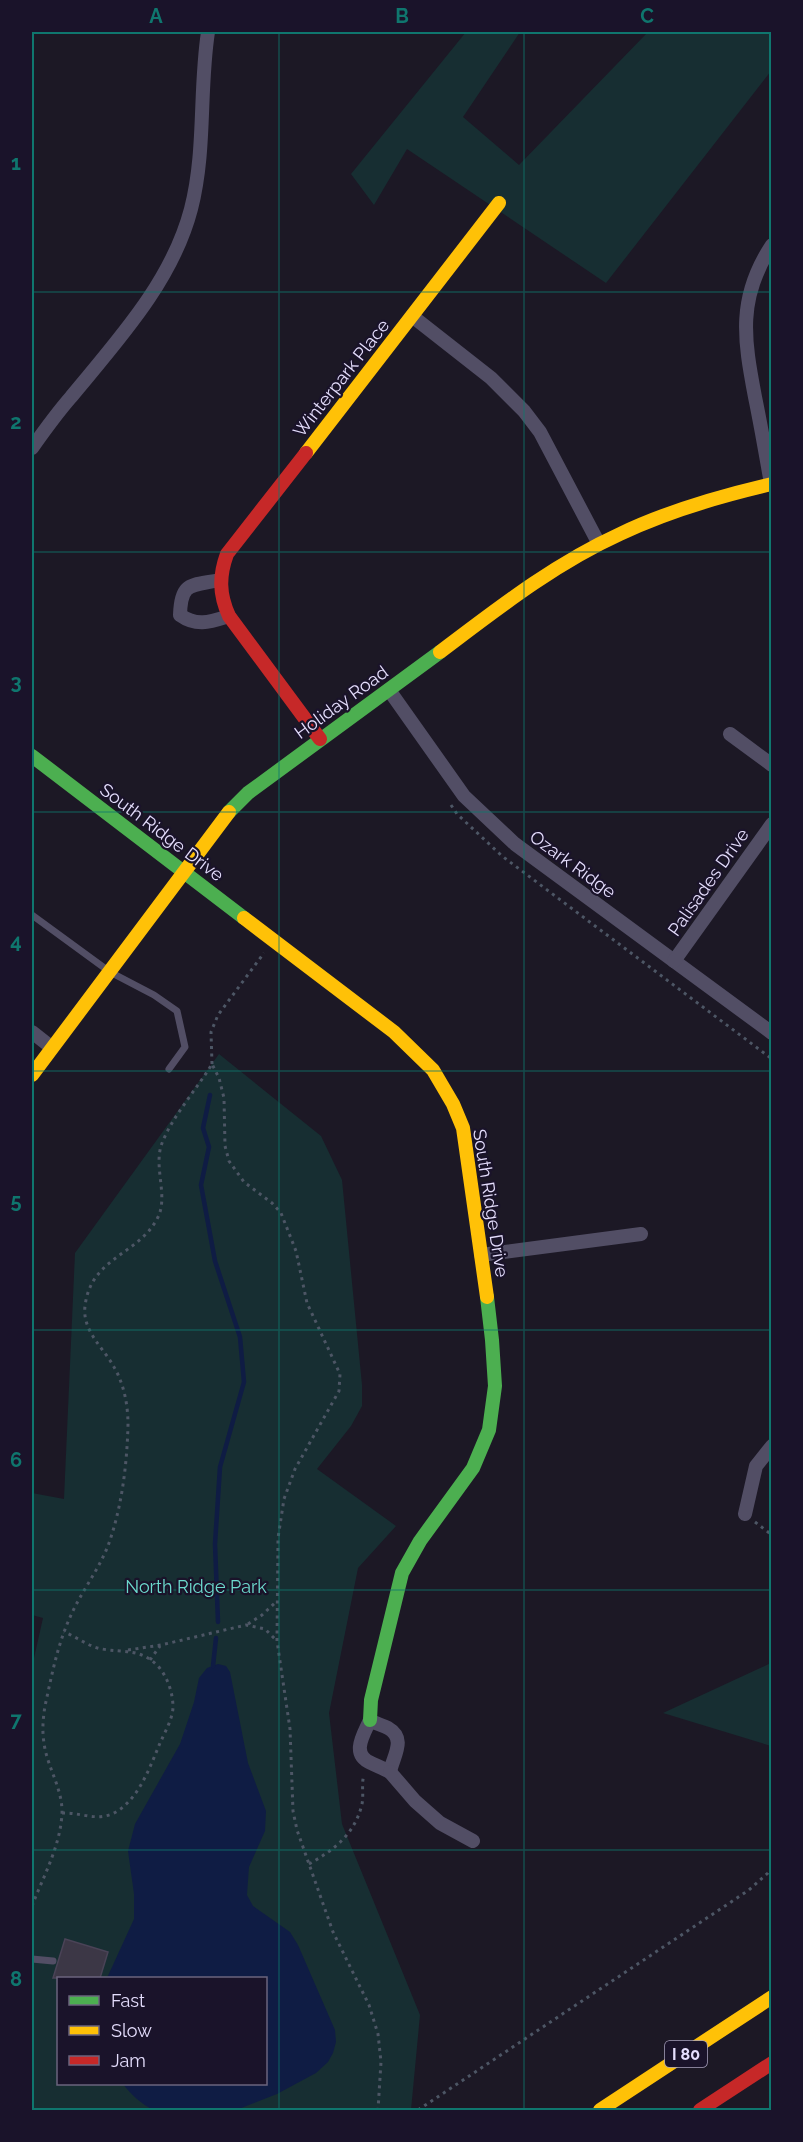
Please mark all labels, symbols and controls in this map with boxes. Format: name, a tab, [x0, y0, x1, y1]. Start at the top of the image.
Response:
text: A	[149, 4, 163, 28]
text: B	[395, 4, 409, 28]
text: C	[640, 4, 654, 28]
text: 1	[11, 151, 21, 175]
street label: Winterpark Place	[289, 315, 394, 441]
text: 2	[10, 410, 22, 434]
street label: Holiday Road	[290, 661, 392, 743]
text: 3	[10, 670, 22, 694]
street label: South Ridge Drive	[96, 779, 228, 886]
street label: Palisades Drive	[663, 824, 753, 940]
street label: Ozark Ridge	[526, 826, 620, 902]
text: 4	[10, 929, 22, 953]
street label: South Ridge Drive	[469, 1128, 513, 1279]
text: 5	[10, 1189, 22, 1213]
text: 6	[10, 1448, 22, 1472]
park label: North Ridge Park	[125, 1576, 267, 1597]
text: 7	[10, 1708, 22, 1732]
text: 8	[10, 1967, 22, 1991]
legend	[57, 1977, 267, 2085]
text: Fast	[111, 1990, 145, 2011]
text: Slow	[111, 2020, 152, 2041]
road number: I 80	[665, 2041, 707, 2067]
text: Jam	[111, 2050, 146, 2071]

